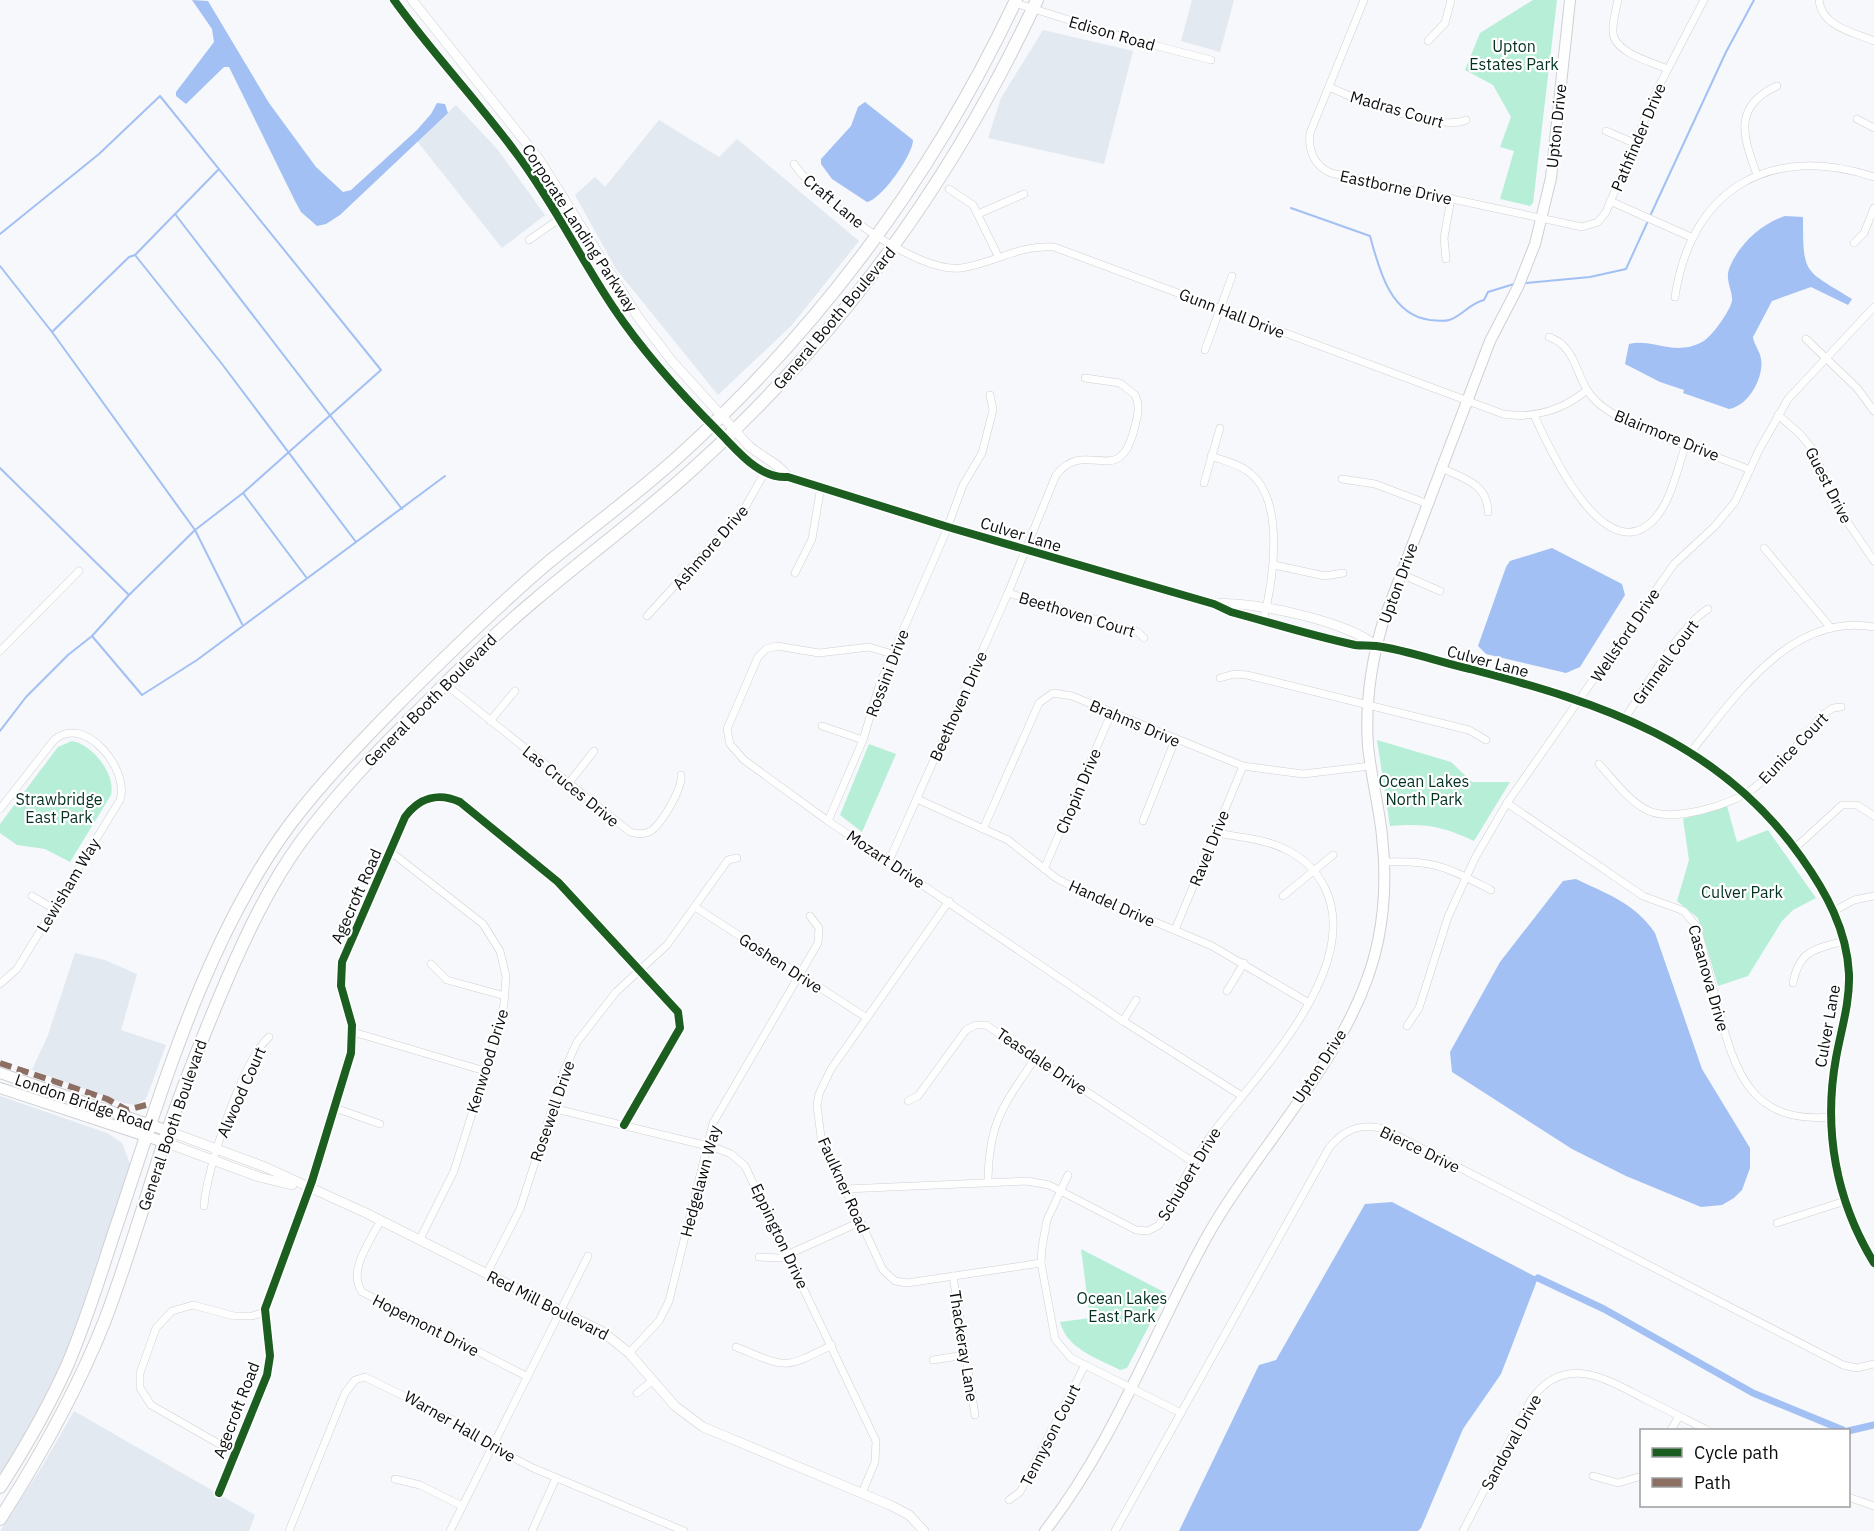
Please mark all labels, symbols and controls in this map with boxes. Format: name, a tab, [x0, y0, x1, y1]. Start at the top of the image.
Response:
street label: Edison Road	[1067, 11, 1157, 55]
park label: Upton Estates Park	[1469, 36, 1559, 74]
street label: Pathfinder Drive	[1606, 80, 1670, 194]
street label: Upton Drive	[1542, 83, 1570, 169]
street label: Madras Court	[1348, 86, 1446, 132]
street label: Corporate Landing Parkway	[518, 140, 642, 316]
street label: Eastborne Drive	[1338, 165, 1454, 209]
street label: Craft Lane	[800, 170, 869, 232]
street label: General Booth Boulevard	[769, 243, 899, 393]
street label: Gunn Hall Drive	[1176, 284, 1288, 342]
street label: Blairmore Drive	[1611, 405, 1723, 465]
street label: Guest Drive	[1801, 443, 1857, 527]
street label: Ashmore Drive	[668, 500, 752, 593]
street label: Culver Lane	[978, 512, 1064, 556]
street label: Upton Drive	[1374, 540, 1422, 626]
street label: Wellsford Drive	[1586, 584, 1664, 686]
street label: Beethoven Court	[1016, 587, 1138, 641]
street label: Grinnell Court	[1628, 616, 1702, 708]
street label: Rossini Drive	[861, 626, 913, 720]
street label: General Booth Boulevard	[359, 629, 501, 771]
street label: Culver Lane	[1445, 640, 1531, 682]
street label: Beethoven Drive	[925, 648, 991, 764]
street label: Brahms Drive	[1087, 695, 1184, 751]
street label: Eunice Court	[1754, 708, 1832, 788]
street label: Las Cruces Drive	[519, 741, 623, 831]
street label: Chopin Drive	[1051, 745, 1105, 837]
park label: Ocean Lakes North Park	[1379, 771, 1469, 809]
park label: Strawbridge East Park	[15, 789, 103, 827]
street label: Ravel Drive	[1185, 807, 1233, 889]
street label: Mozart Drive	[843, 825, 929, 893]
street label: Lewisham Way	[32, 834, 104, 936]
street label: Agecroft Road	[326, 846, 386, 946]
street label: Handel Drive	[1066, 875, 1158, 931]
park label: Culver Park	[1701, 882, 1783, 902]
street label: Casanova Drive	[1684, 922, 1734, 1034]
street label: Goshen Drive	[735, 929, 827, 998]
street label: Culver Lane	[1810, 983, 1844, 1069]
street label: Kenwood Drive	[462, 1006, 512, 1115]
street label: Teasdale Drive	[993, 1023, 1091, 1099]
street label: Upton Drive	[1288, 1025, 1351, 1107]
street label: General Booth Boulevard	[133, 1037, 211, 1213]
street label: Alwood Court	[212, 1044, 270, 1140]
street label: Rosewell Drive	[525, 1057, 579, 1164]
street label: London Bridge Road	[13, 1069, 155, 1135]
street label: Bierce Drive	[1377, 1121, 1464, 1177]
street label: Hedgelawn Way	[675, 1123, 725, 1239]
street label: Schubert Drive	[1153, 1123, 1225, 1225]
street label: Faulkner Road	[814, 1134, 874, 1236]
street label: Eppington Drive	[747, 1180, 813, 1292]
street label: Red Mill Boulevard	[484, 1266, 612, 1344]
park label: Ocean Lakes East Park	[1077, 1288, 1167, 1326]
street label: Thackeray Lane	[945, 1289, 983, 1403]
street label: Hopemont Drive	[369, 1290, 483, 1361]
street label: Agecroft Road	[208, 1359, 264, 1461]
street label: Tennyson Court	[1016, 1381, 1084, 1489]
street label: Warner Hall Drive	[401, 1386, 519, 1466]
street label: Sandoval Drive	[1476, 1390, 1546, 1493]
legend	[1640, 1429, 1850, 1507]
text: Cycle path	[1694, 1441, 1779, 1464]
text: Path	[1694, 1471, 1731, 1494]

